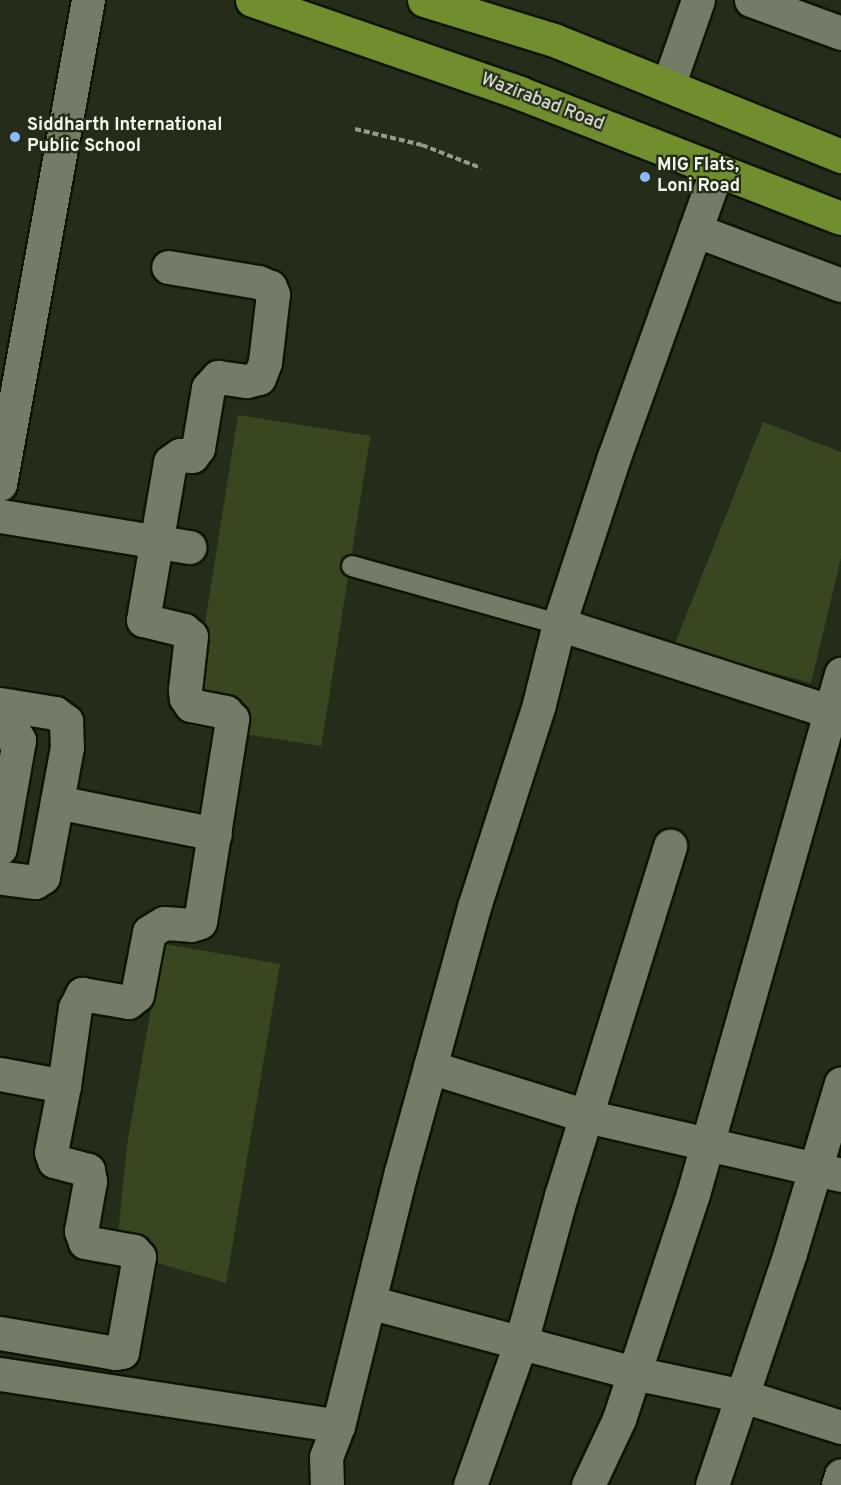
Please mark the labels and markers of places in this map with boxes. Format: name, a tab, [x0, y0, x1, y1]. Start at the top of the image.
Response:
place label: Siddharth International Public School	[27, 116, 222, 158]
marker: Siddharth International Public School	[8, 130, 22, 144]
place label: MIG Flats, Loni Road	[657, 156, 740, 198]
marker: MIG Flats, Loni Road	[638, 170, 652, 184]

